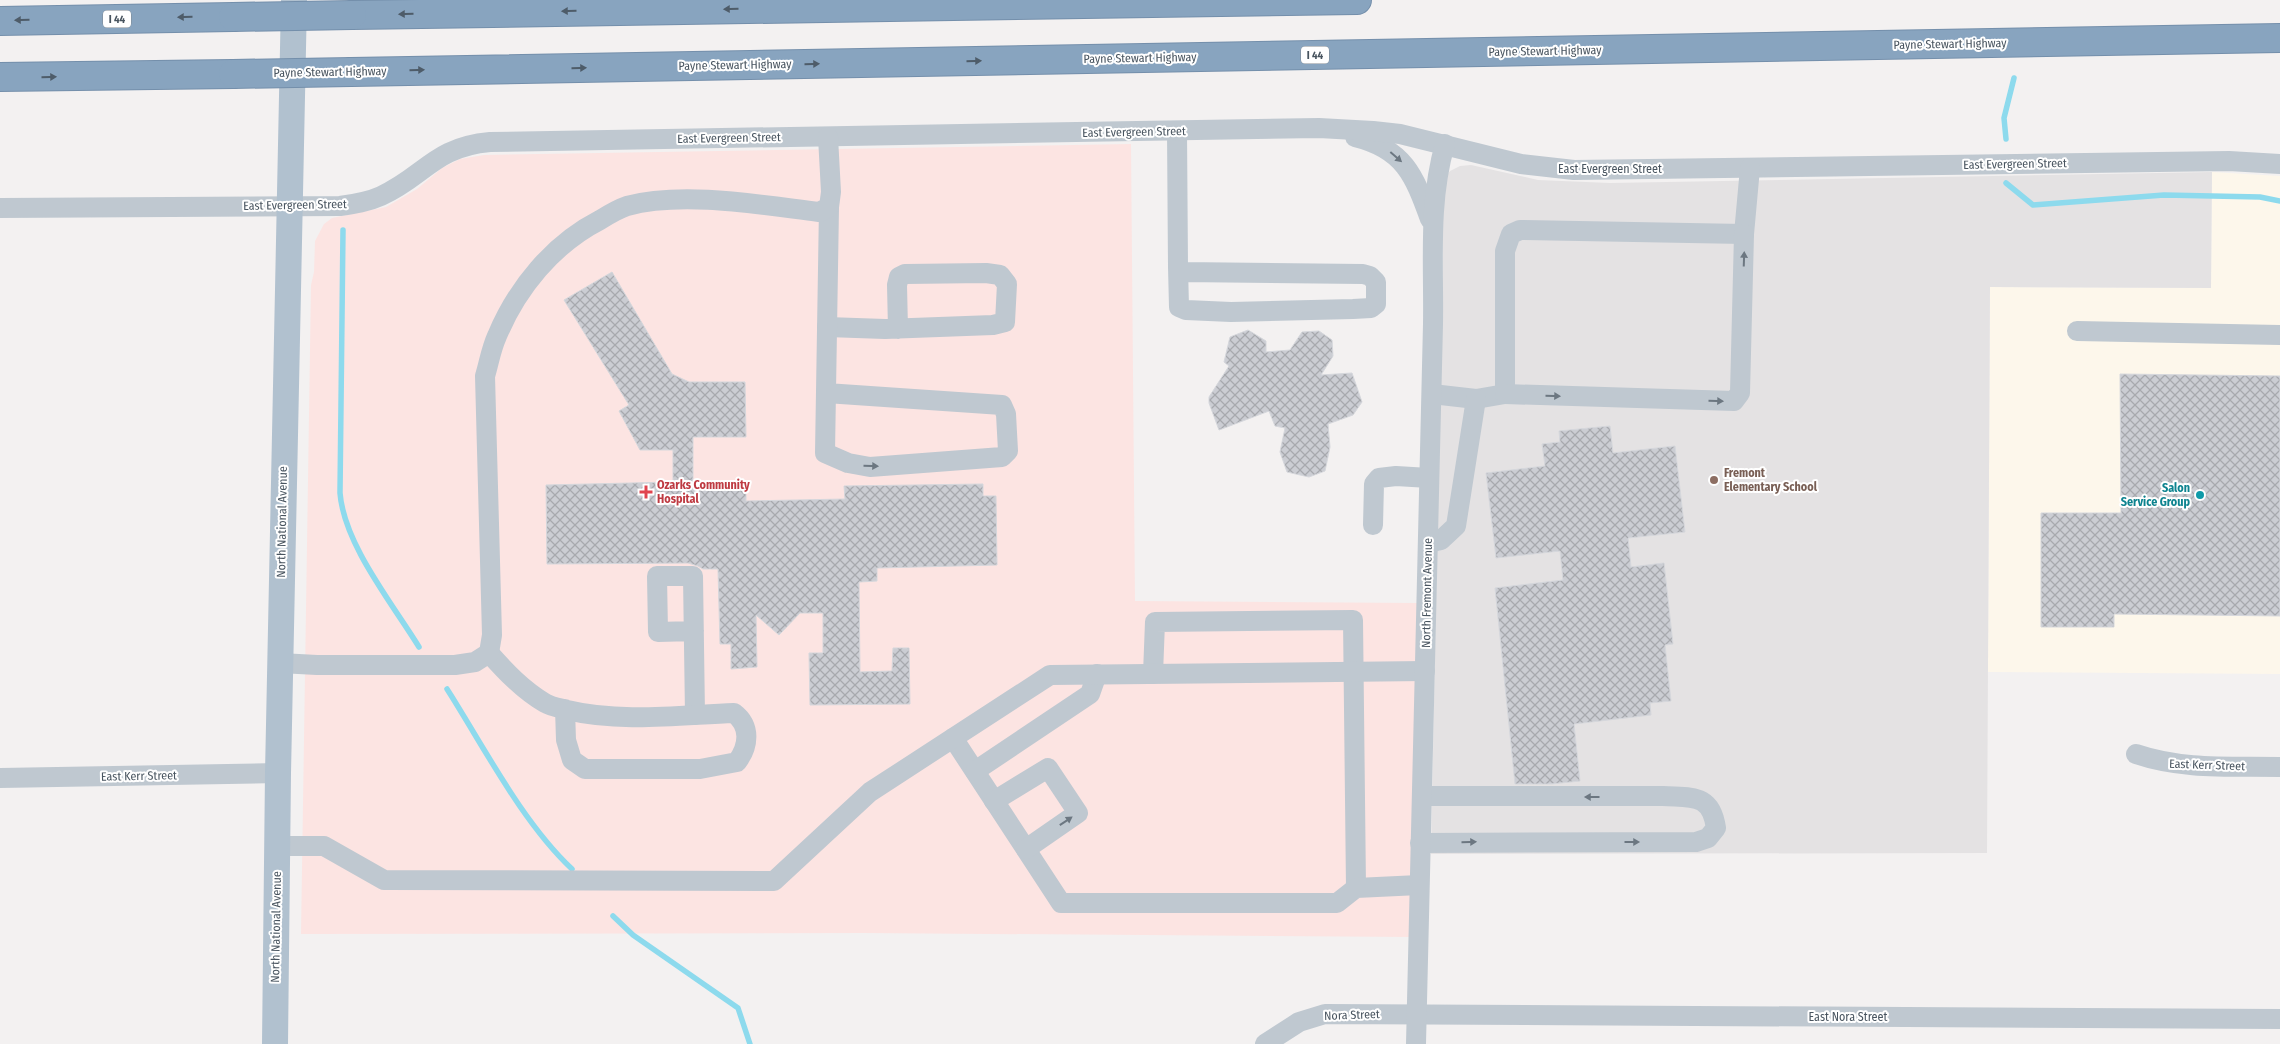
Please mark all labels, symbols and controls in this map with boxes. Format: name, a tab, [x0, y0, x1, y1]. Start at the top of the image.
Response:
one-way arrow	[723, 5, 739, 13]
one-way arrow	[560, 8, 576, 16]
road number: I 44	[103, 10, 131, 28]
one-way arrow	[398, 10, 414, 18]
one-way arrow	[177, 14, 193, 22]
one-way arrow	[14, 16, 30, 24]
street label: Payne Stewart Highway	[1893, 36, 2007, 52]
street label: Payne Stewart Highway	[1488, 43, 1602, 59]
road number: I 44	[1301, 46, 1329, 64]
street label: Payne Stewart Highway	[1083, 50, 1197, 66]
street label: Payne Stewart Highway	[678, 57, 792, 73]
one-way arrow	[966, 57, 982, 65]
one-way arrow	[804, 59, 820, 67]
one-way arrow	[572, 63, 588, 71]
street label: Payne Stewart Highway	[273, 64, 387, 80]
one-way arrow	[409, 66, 425, 74]
one-way arrow	[41, 73, 57, 81]
street label: East Evergreen Street	[1082, 124, 1186, 140]
street label: East Evergreen Street	[677, 130, 781, 146]
one-way arrow	[1389, 152, 1402, 163]
street label: East Evergreen Street	[1963, 156, 2067, 172]
street label: East Evergreen Street	[1558, 162, 1662, 176]
street label: East Evergreen Street	[243, 197, 347, 213]
one-way arrow	[1740, 251, 1748, 267]
one-way arrow	[1546, 392, 1562, 400]
one-way arrow	[1708, 397, 1724, 405]
one-way arrow	[864, 462, 880, 470]
street label: North National Avenue	[274, 466, 290, 578]
place label: Fremont Elementary School	[1724, 466, 1818, 494]
marker: Fremont Elementary School	[1708, 474, 1720, 486]
place label: Ozarks Community Hospital	[657, 478, 750, 506]
place label: Salon Service Group	[2121, 481, 2190, 509]
marker: Ozarks Community Hospital	[639, 485, 653, 499]
marker: Salon Service Group	[2194, 489, 2206, 501]
street label: North Fremont Avenue	[1419, 538, 1435, 648]
street label: East Kerr Street	[2169, 757, 2245, 773]
street label: East Kerr Street	[101, 768, 177, 784]
one-way arrow	[1584, 793, 1600, 801]
one-way arrow	[1059, 816, 1073, 826]
one-way arrow	[1461, 838, 1477, 846]
one-way arrow	[1624, 838, 1640, 846]
street label: North National Avenue	[268, 871, 284, 983]
street label: Nora Street	[1324, 1007, 1380, 1023]
street label: East Nora Street	[1809, 1010, 1887, 1024]

